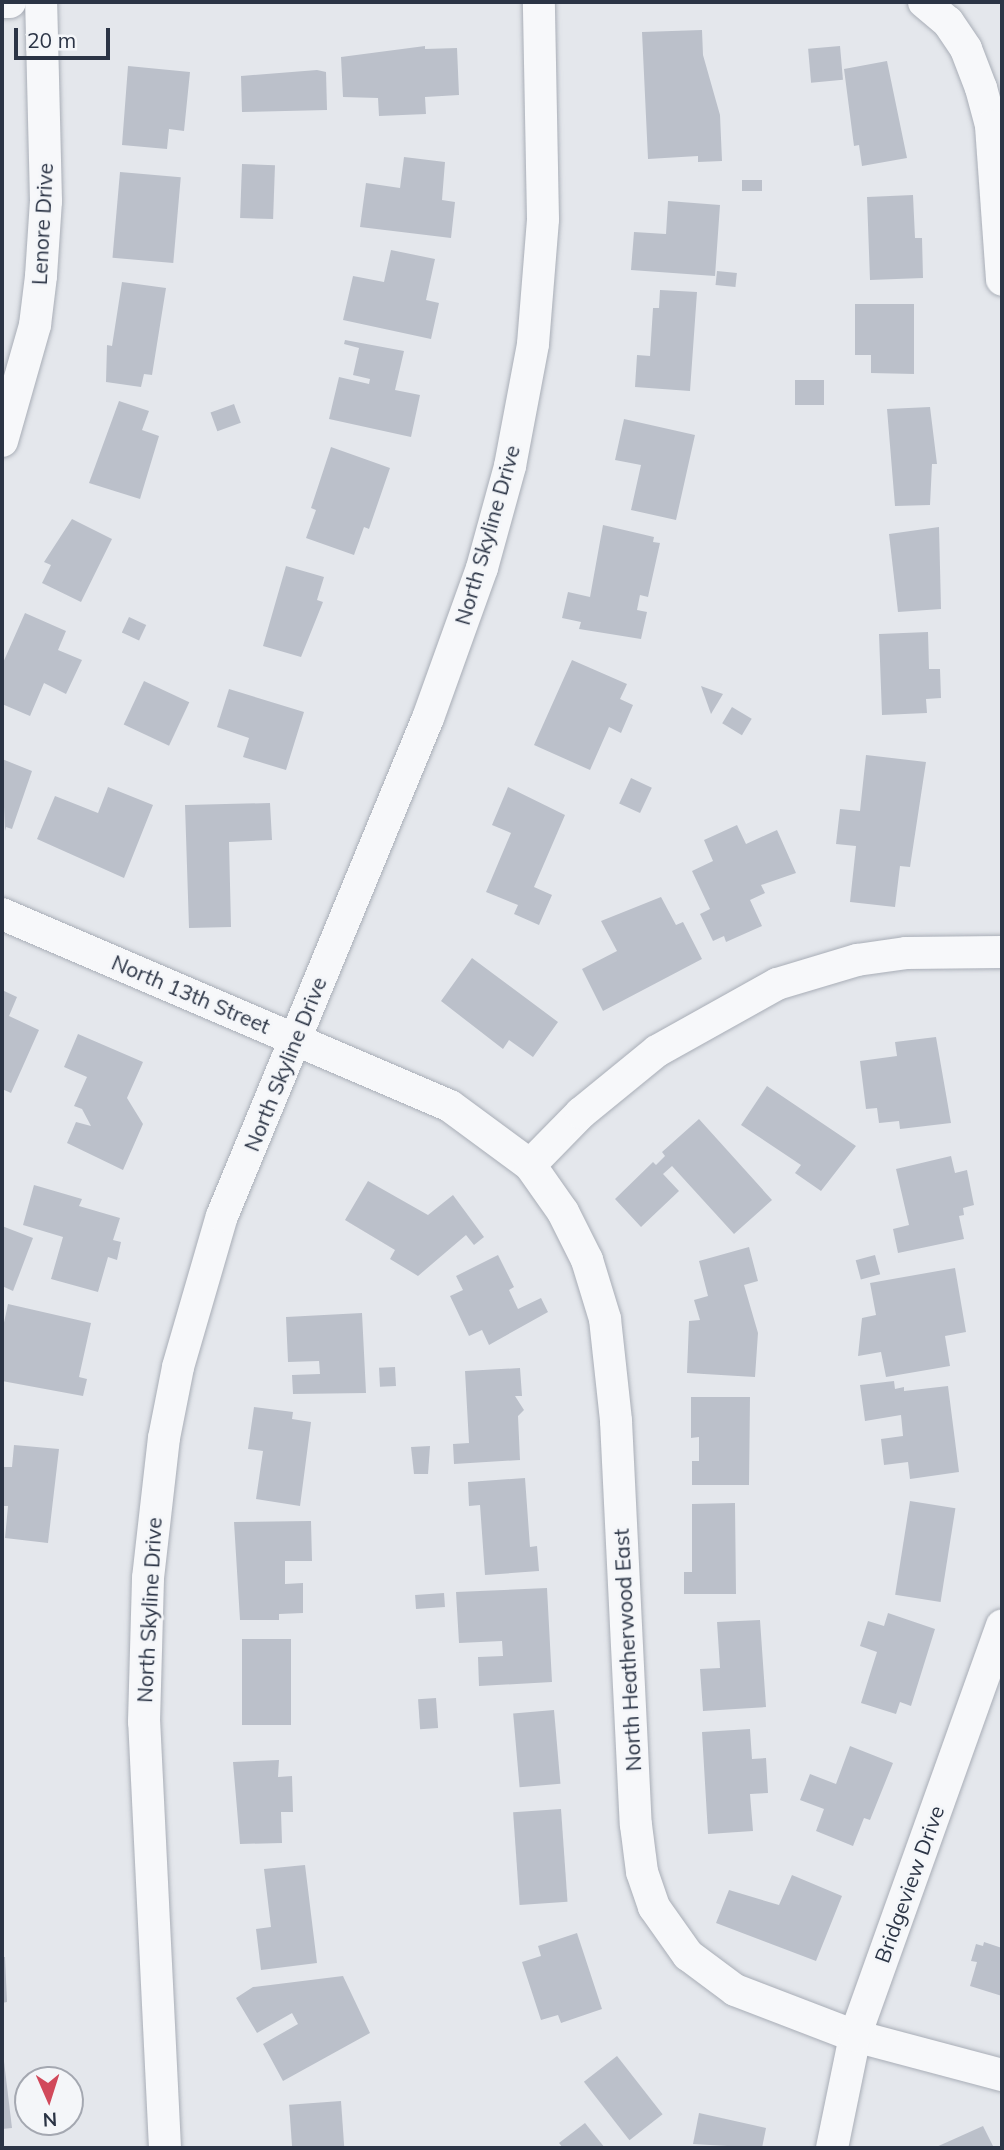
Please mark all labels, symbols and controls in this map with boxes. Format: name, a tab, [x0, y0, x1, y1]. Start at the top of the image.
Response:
scale bar	[18, 14, 114, 58]
text: 20 m	[27, 27, 76, 53]
street label: Lenore Drive	[26, 162, 58, 286]
street label: North Skyline Drive	[449, 442, 525, 628]
street label: North 13th Street	[108, 949, 274, 1039]
street label: North Skyline Drive	[239, 973, 331, 1155]
street label: North Skyline Drive	[132, 1517, 166, 1703]
street label: North Heatherwood East	[608, 1528, 646, 1772]
street label: Bridgeview Drive	[869, 1802, 949, 1966]
north arrow	[14, 2066, 84, 2136]
text: N	[42, 2108, 58, 2132]

